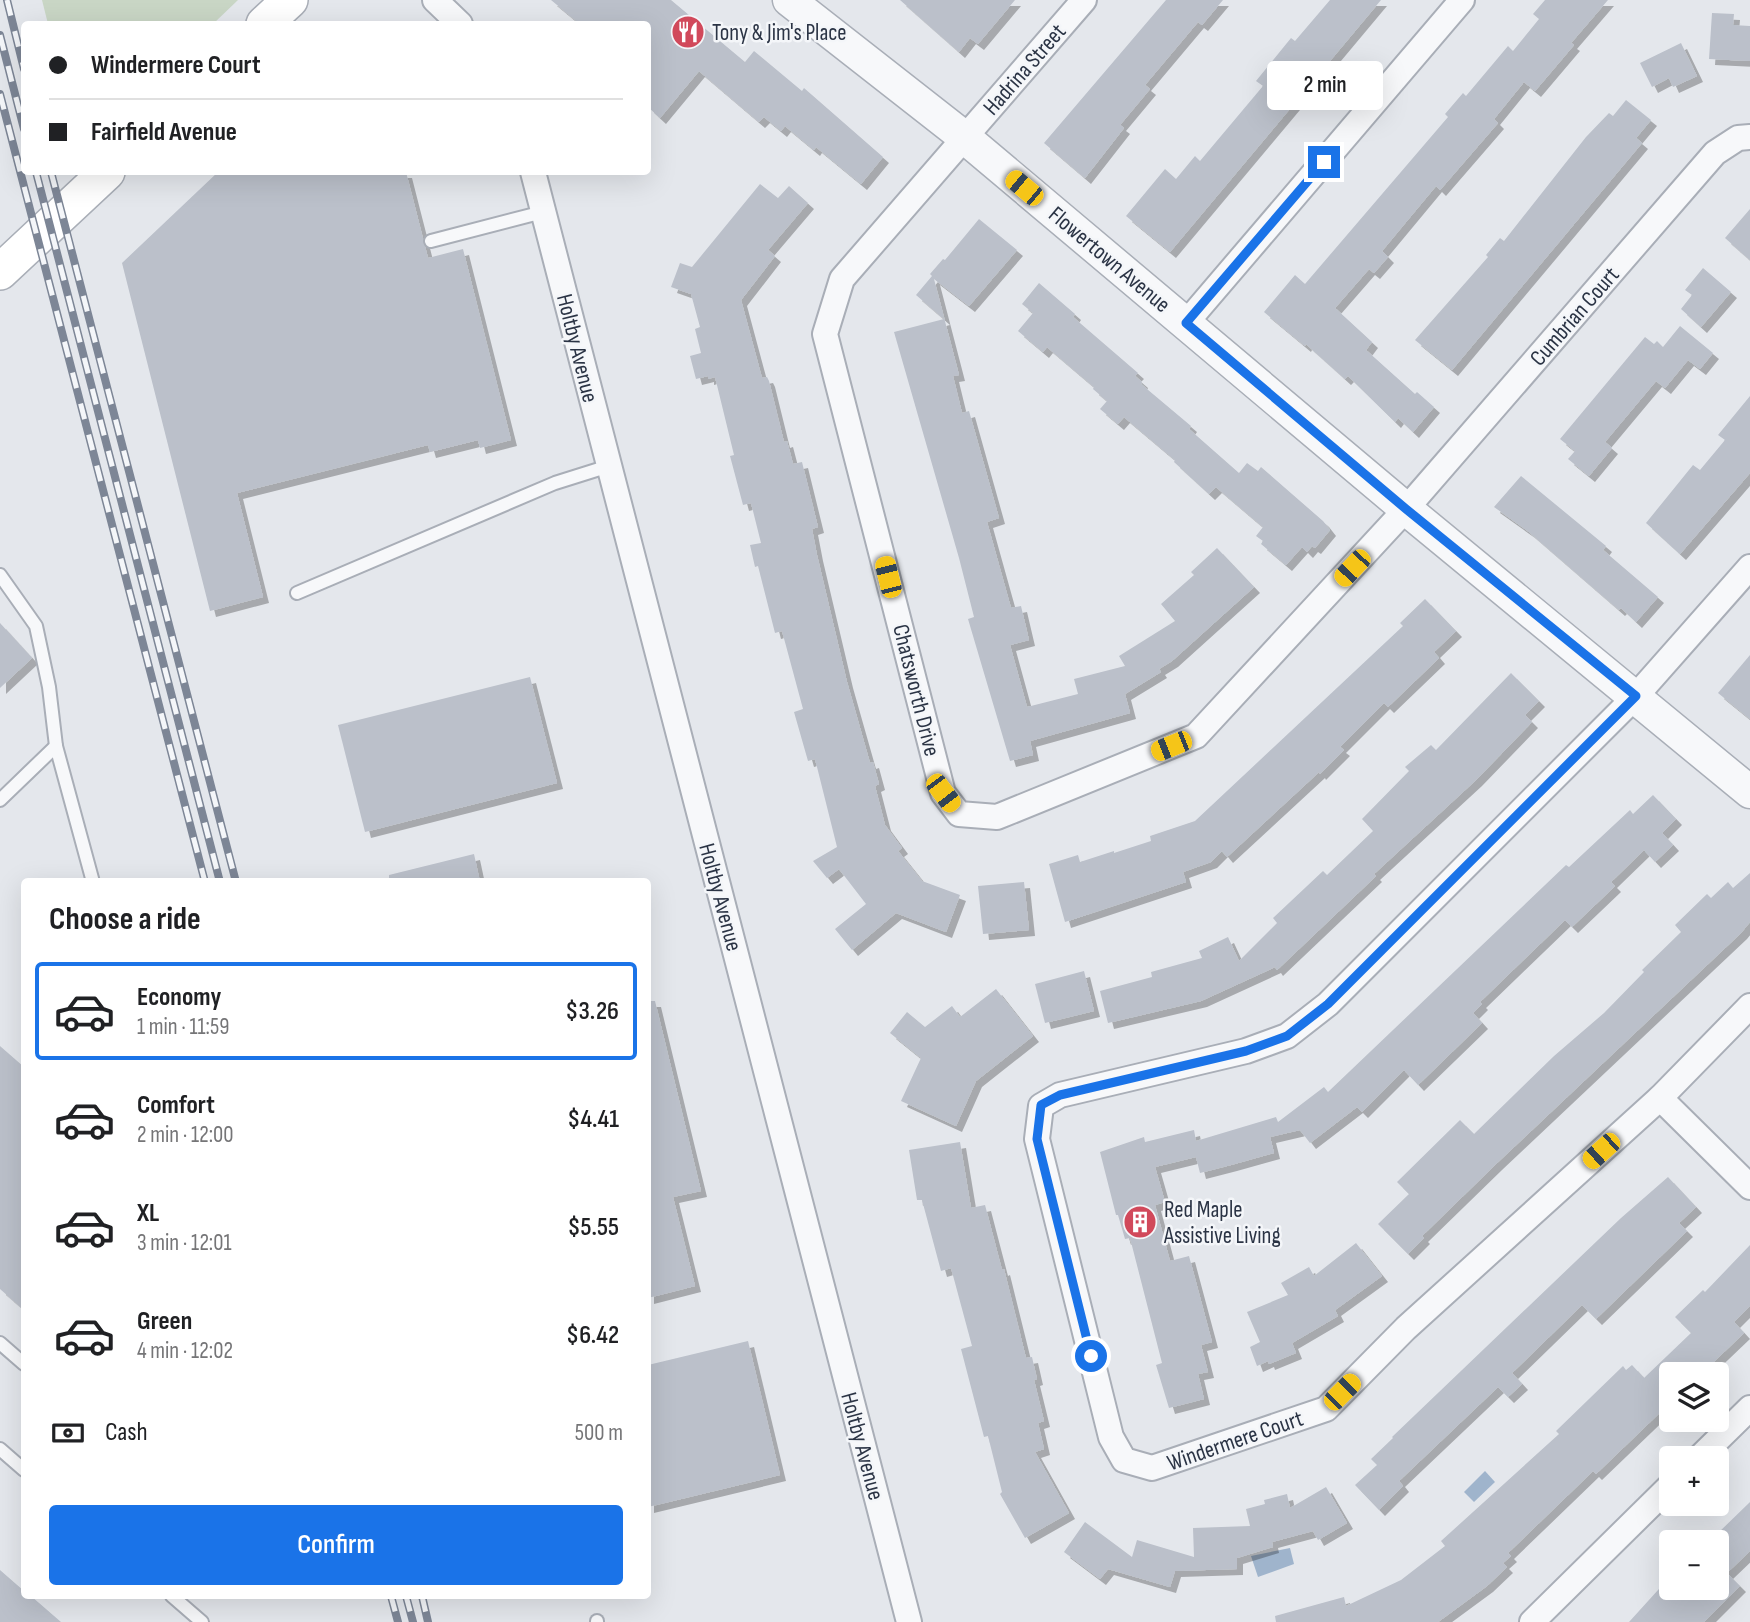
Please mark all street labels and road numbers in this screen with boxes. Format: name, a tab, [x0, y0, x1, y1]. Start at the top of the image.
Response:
street label: Hadrina Street	[977, 18, 1072, 121]
street label: Flowertown Avenue	[1043, 201, 1176, 319]
street label: Cumbrian Court	[1524, 261, 1625, 372]
street label: Holtby Avenue	[550, 291, 604, 405]
street label: Chatsworth Drive	[886, 621, 946, 759]
street label: Holtby Avenue	[692, 840, 748, 954]
street label: Holtby Avenue	[834, 1389, 890, 1503]
street label: Windermere Court	[1164, 1405, 1307, 1477]

